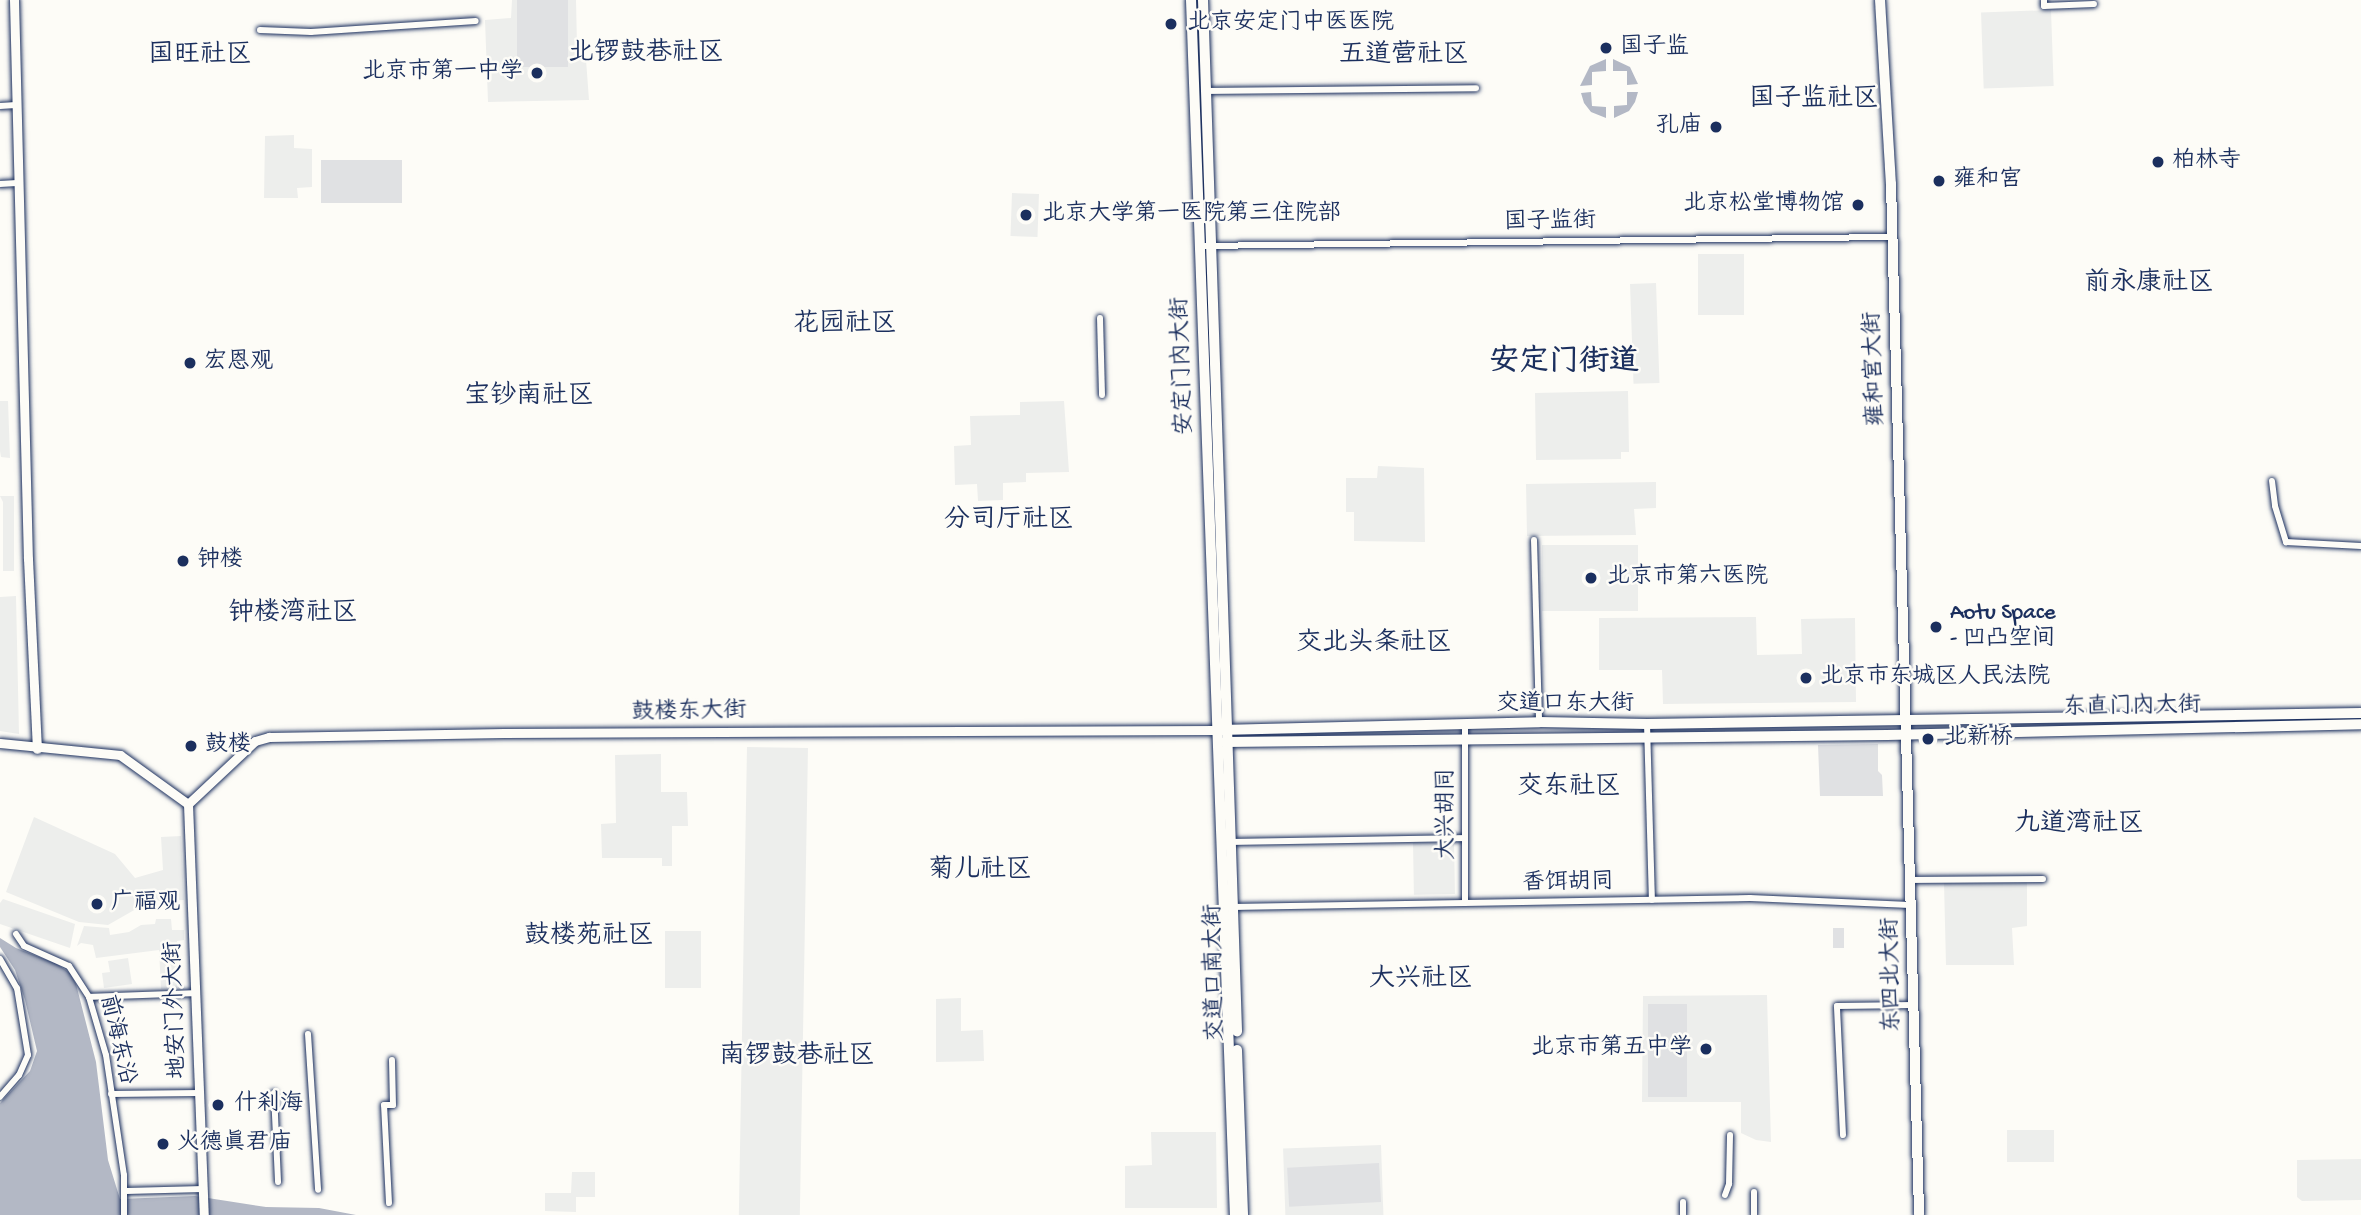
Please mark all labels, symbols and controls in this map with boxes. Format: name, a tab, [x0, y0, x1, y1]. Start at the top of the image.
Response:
place label: 北京安定门中医医院	[1187, 10, 1394, 38]
marker: 北京安定门中医医院	[1161, 14, 1181, 34]
place label: 国子监	[1620, 34, 1689, 62]
district label: 北锣鼓巷社区	[568, 39, 724, 71]
marker: 国子监	[1598, 40, 1614, 56]
district label: 国旺社区	[148, 41, 252, 73]
district label: 五道营社区	[1339, 41, 1469, 73]
place label: 北京市第一中学	[362, 59, 523, 87]
marker: 北京市第一中学	[529, 65, 545, 81]
district label: 国子监社区	[1749, 85, 1879, 117]
place label: 孔庙	[1656, 113, 1702, 141]
marker: 孔庙	[1708, 119, 1724, 135]
place label: 柏林寺	[2172, 148, 2241, 176]
marker: 柏林寺	[2150, 154, 2166, 170]
place label: 雍和宫	[1953, 167, 2022, 195]
marker: 雍和宫	[1931, 173, 1947, 189]
place label: 北京松堂博物馆	[1683, 191, 1844, 219]
marker: 北京松堂博物馆	[1850, 197, 1866, 213]
place label: 北京大学第一医院第三住院部	[1042, 201, 1341, 229]
marker: 北京大学第一医院第三住院部	[1016, 205, 1036, 225]
street label: 国子监街	[1504, 208, 1596, 238]
district label: 前永康社区	[2084, 269, 2214, 301]
street label: 安定门内大街	[1168, 297, 1200, 435]
district label: 花园社区	[793, 310, 897, 342]
street label: 雍和宫大街	[1860, 311, 1892, 427]
district label: 安定门街道	[1489, 346, 1639, 382]
place label: 宏恩观	[204, 349, 273, 377]
marker: 宏恩观	[182, 355, 198, 371]
district label: 宝钞南社区	[464, 382, 594, 414]
district label: 分司厅社区	[944, 506, 1074, 538]
place label: 钟楼	[197, 547, 243, 575]
marker: 钟楼	[175, 553, 191, 569]
place label: 北京市第六医院	[1607, 564, 1768, 592]
marker: 北京市第六医院	[1581, 568, 1601, 588]
district label: 钟楼湾社区	[228, 599, 358, 631]
place label: Aotu Space - 凹凸空间	[1950, 600, 2056, 654]
marker: Aotu Space - 凹凸空间	[1928, 619, 1944, 635]
district label: 交北头条社区	[1296, 629, 1452, 661]
place label: 北京市东城区人民法院	[1820, 664, 2050, 692]
marker: 北京市东城区人民法院	[1798, 670, 1814, 686]
street label: 交道口东大街	[1496, 691, 1634, 719]
street label: 东直门内大街	[2063, 693, 2201, 723]
street label: 鼓楼东大街	[631, 698, 747, 728]
place label: 北新桥	[1944, 725, 2013, 753]
marker: 北新桥	[1918, 729, 1938, 749]
place label: 鼓楼	[205, 732, 251, 760]
marker: 鼓楼	[183, 738, 199, 754]
street label: 大兴胡同	[1434, 768, 1462, 860]
district label: 交东社区	[1517, 773, 1621, 805]
district label: 九道湾社区	[2014, 810, 2144, 842]
district label: 菊儿社区	[928, 856, 1032, 888]
street label: 香饵胡同	[1522, 869, 1614, 899]
place label: 广福观	[111, 890, 180, 918]
marker: 广福观	[89, 896, 105, 912]
street label: 交道口南大街	[1201, 904, 1231, 1042]
street label: 东四北大街	[1878, 917, 1908, 1033]
district label: 鼓楼苑社区	[524, 922, 654, 954]
street label: 地安门外大街	[161, 941, 193, 1079]
district label: 大兴社区	[1369, 965, 1473, 997]
street label: 前海东沿	[92, 992, 140, 1088]
place label: 北京市第五中学	[1531, 1035, 1692, 1063]
marker: 北京市第五中学	[1698, 1041, 1714, 1057]
district label: 南锣鼓巷社区	[719, 1042, 875, 1074]
place label: 什刹海	[234, 1091, 303, 1119]
marker: 什刹海	[208, 1095, 228, 1115]
place label: 火德真君庙	[177, 1130, 292, 1158]
marker: 火德真君庙	[155, 1136, 171, 1152]

